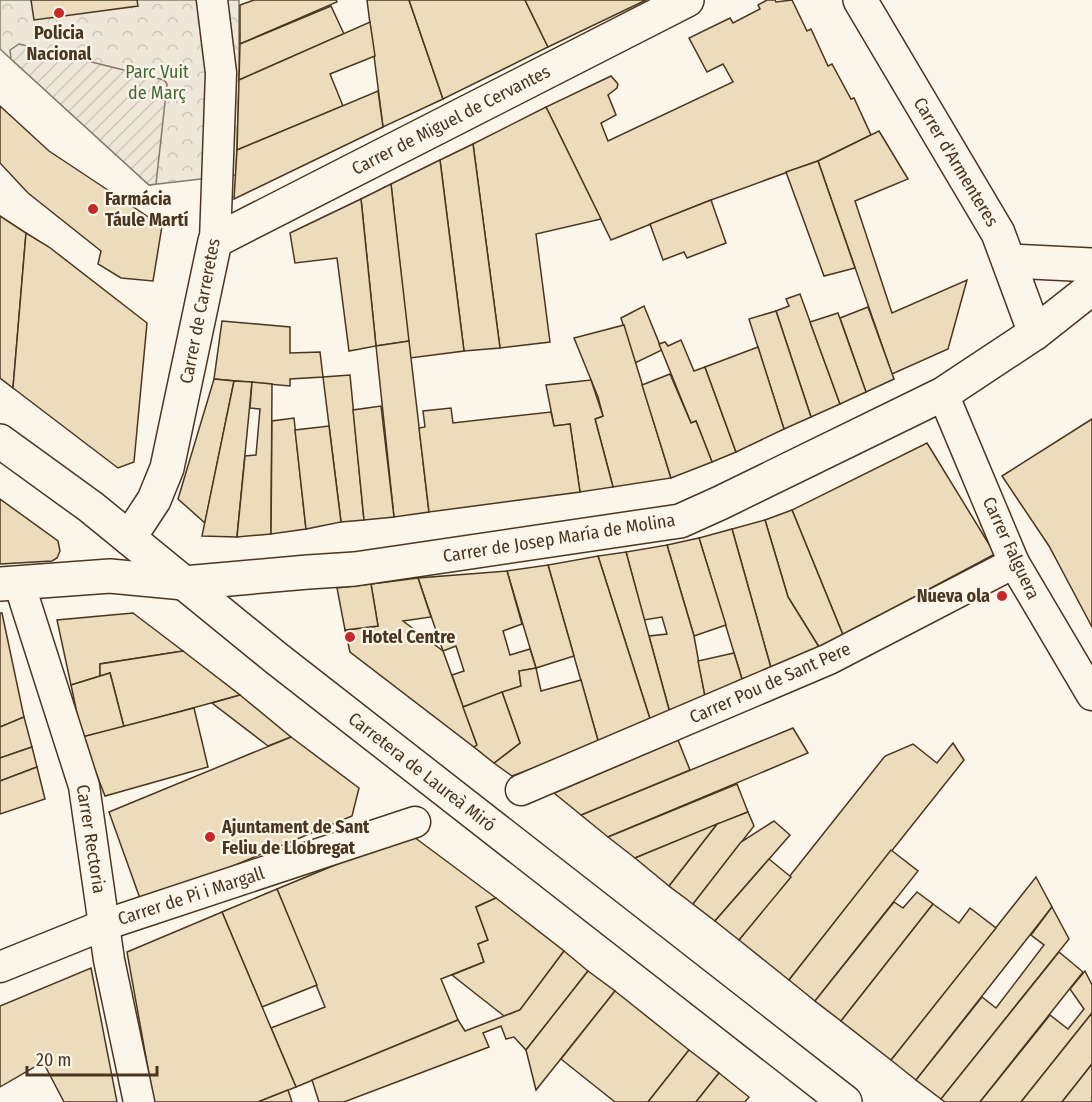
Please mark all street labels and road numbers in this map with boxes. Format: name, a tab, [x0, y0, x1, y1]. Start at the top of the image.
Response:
street label: Carrer de Miguel de Cervantes	[348, 60, 554, 180]
street label: Carrer d'Armenteres	[909, 93, 1003, 231]
street label: Carrer de Carreretes	[175, 236, 225, 386]
street label: Carrer Falguera	[978, 493, 1044, 603]
street label: Carrer de Josep María de Molina	[441, 509, 677, 567]
street label: Carrer Pou de Sant Pere	[686, 638, 854, 728]
street label: Carretera de Laureà Miró	[344, 708, 500, 836]
street label: Carrer Rectoria	[72, 783, 111, 895]
street label: Carrer de Pi i Margall	[115, 862, 267, 930]

